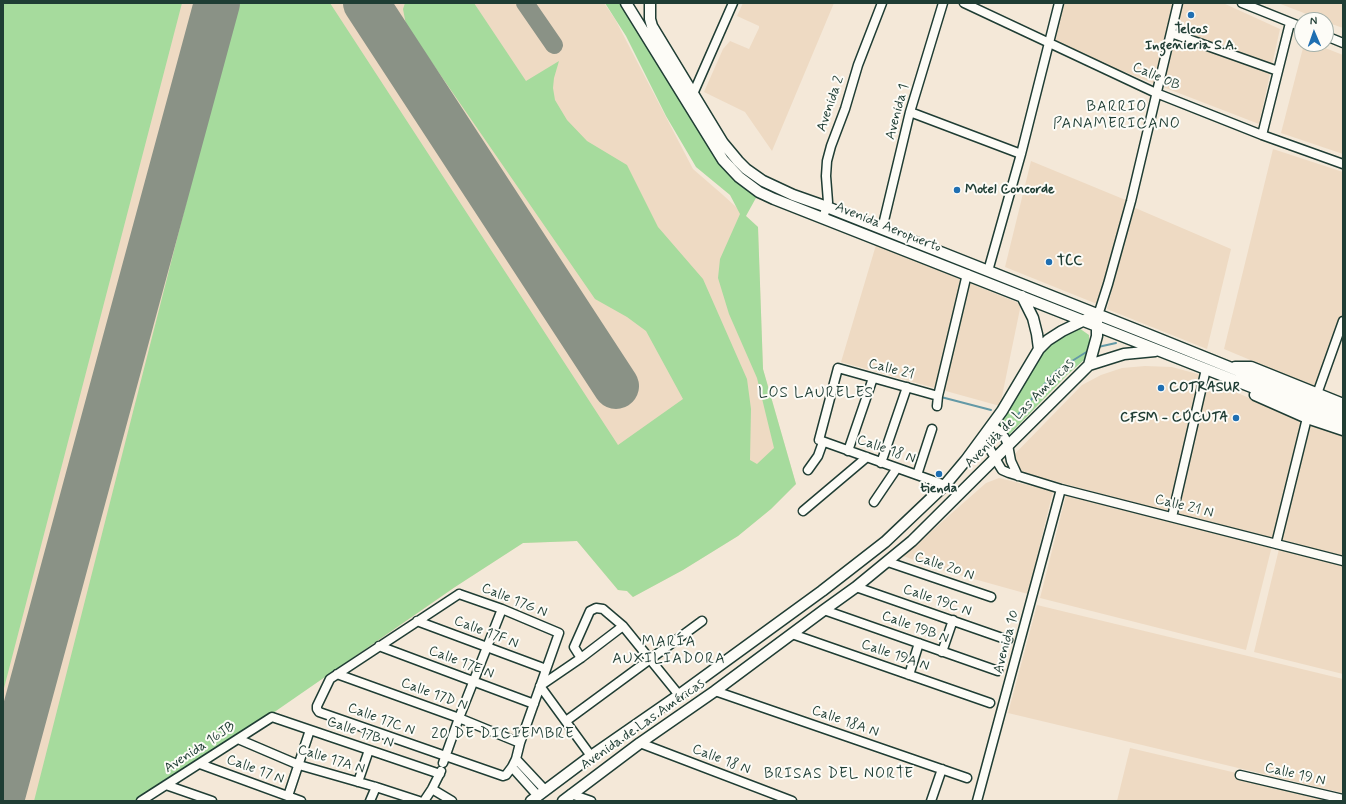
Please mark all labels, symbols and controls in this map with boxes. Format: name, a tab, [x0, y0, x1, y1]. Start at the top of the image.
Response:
marker: Telcos Ingenieria S.A.	[1186, 10, 1196, 20]
north arrow	[1294, 12, 1334, 52]
text: N	[1310, 14, 1318, 28]
place label: Telcos Ingenieria S.A.	[1145, 22, 1237, 54]
street label: Calle 0B	[1129, 59, 1183, 95]
street label: Avenida 2	[814, 74, 848, 134]
street label: Avenida 1	[883, 82, 913, 142]
district label: BARRIO PANAMERICANO	[1055, 99, 1179, 134]
place label: Motel Concorde	[965, 182, 1055, 198]
marker: Motel Concorde	[952, 185, 962, 195]
street label: Avenida Aeropuerto	[833, 199, 943, 257]
place label: TCC	[1057, 254, 1082, 270]
marker: TCC	[1044, 257, 1054, 267]
street label: Calle 21	[866, 356, 916, 384]
street label: Avenida de Las Américas	[962, 356, 1078, 472]
place label: COTRASUR	[1169, 380, 1240, 396]
marker: COTRASUR	[1156, 383, 1166, 393]
district label: LOS LAURELES	[759, 385, 873, 403]
place label: CFSM - CÚCUTA	[1120, 410, 1228, 426]
marker: CFSM - CÚCUTA	[1231, 413, 1241, 423]
street label: Calle 18 N	[854, 432, 918, 468]
marker: tienda	[934, 469, 944, 479]
place label: tienda	[921, 481, 957, 497]
street label: Calle 21 N	[1153, 492, 1215, 522]
street label: Calle 20 N	[912, 549, 976, 585]
street label: Calle 17G N	[479, 580, 549, 622]
street label: Calle 19C N	[900, 581, 974, 621]
street label: Calle 19B N	[879, 608, 951, 648]
street label: Avenida 10	[990, 608, 1024, 676]
street label: Calle 17F N	[451, 613, 521, 653]
district label: MARÍA AUXILIADORA	[615, 634, 723, 669]
street label: Calle 19A N	[859, 637, 931, 675]
street label: Calle 17E N	[426, 643, 496, 683]
street label: Calle 17D N	[398, 675, 470, 715]
street label: Avenida de Las Américas	[578, 676, 708, 774]
street label: Calle 17C N	[345, 700, 417, 740]
street label: Calle 18A N	[809, 703, 881, 741]
street label: Calle 17B N	[325, 714, 395, 752]
street label: Avenida 16JB	[161, 719, 239, 777]
district label: 20 DE DICIEMBRE	[432, 726, 574, 744]
street label: Calle 18 N	[690, 741, 752, 779]
street label: Calle 17A N	[295, 742, 367, 778]
street label: Calle 17 N	[224, 752, 286, 788]
street label: Calle 19 N	[1263, 760, 1327, 790]
district label: BRISAS DEL NORTE	[763, 766, 915, 784]

